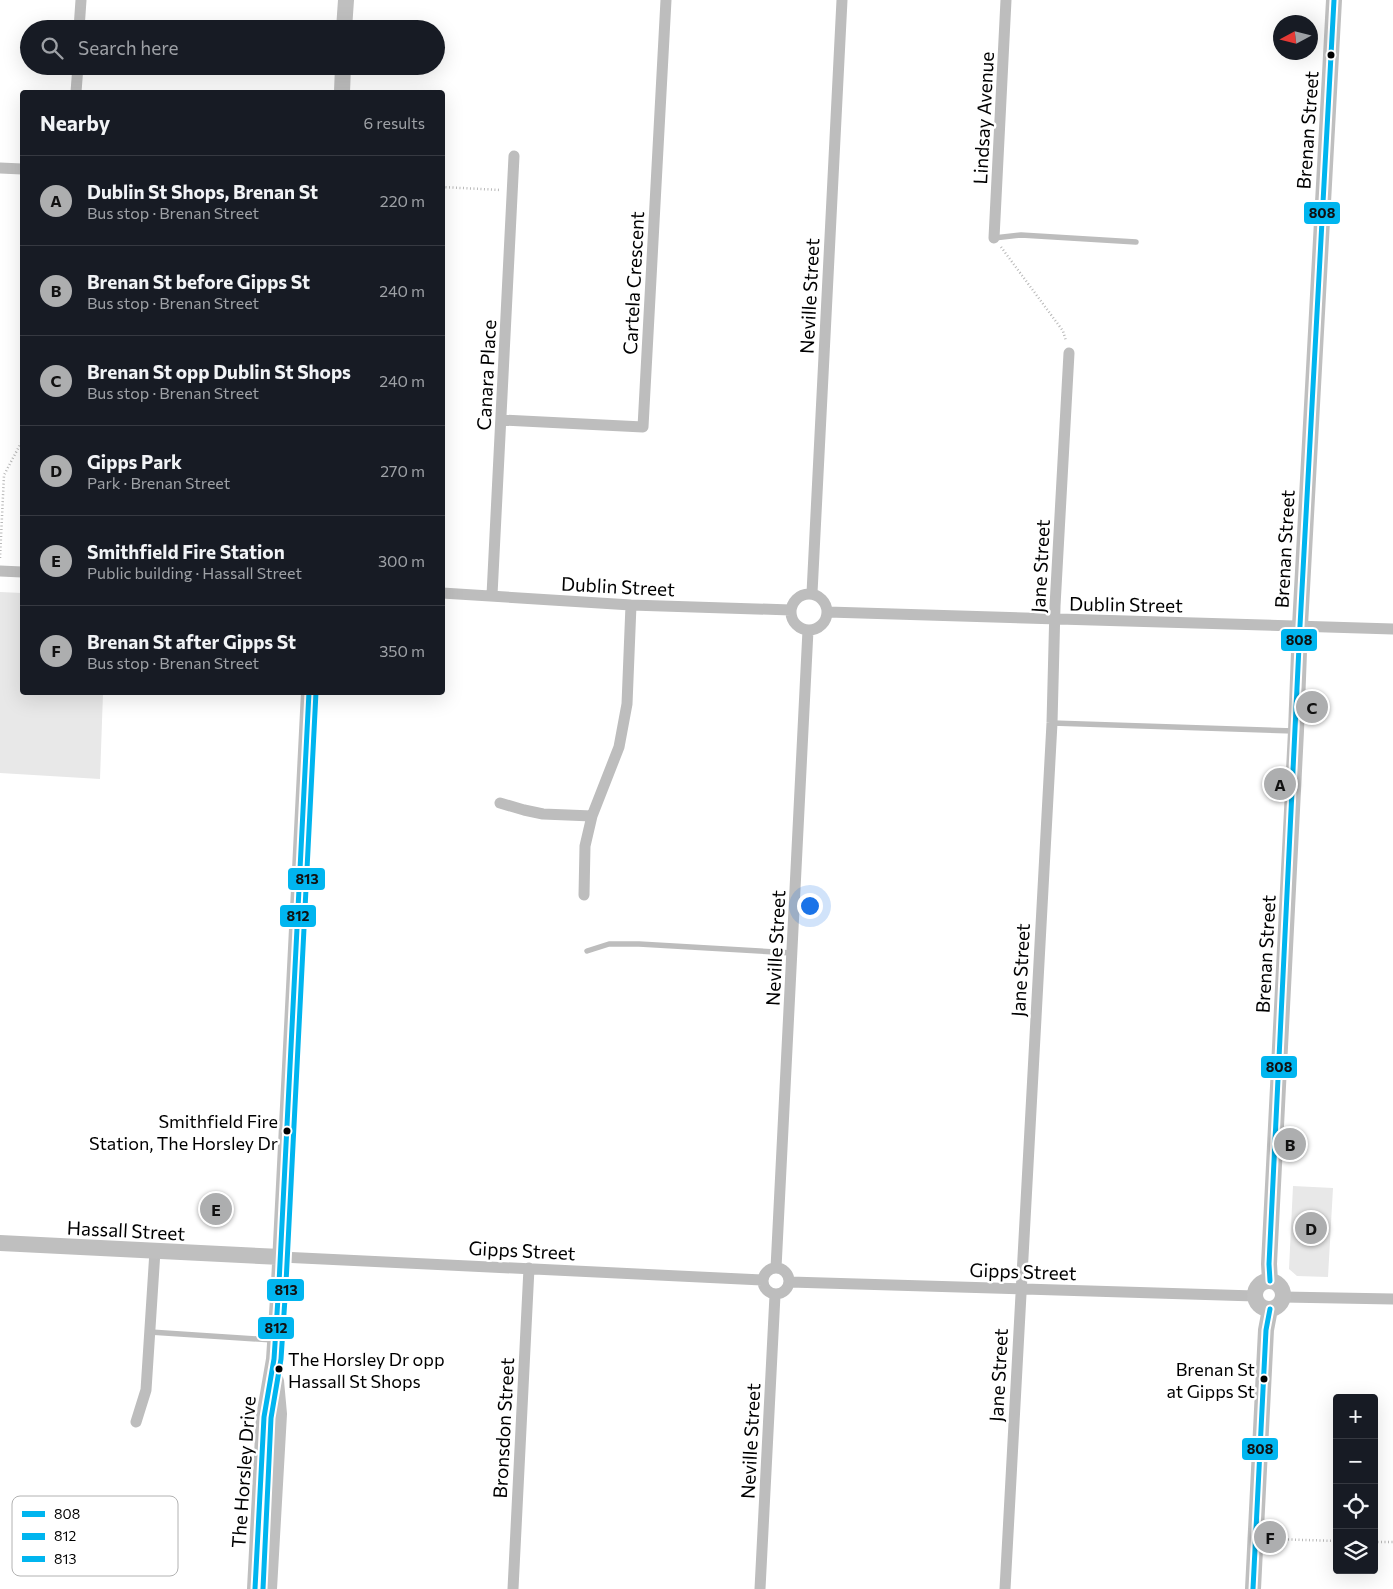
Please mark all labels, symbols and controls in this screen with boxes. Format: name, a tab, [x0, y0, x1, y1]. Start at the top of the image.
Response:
north arrow	[1273, 15, 1318, 60]
search box	[20, 20, 445, 75]
icon: search	[38, 34, 66, 62]
text: Search here	[78, 36, 178, 59]
unlabelled marker	[1326, 50, 1336, 60]
street label: Lindsay Avenue	[968, 51, 998, 185]
street label: Brenan Street	[1291, 70, 1323, 190]
text: Nearby	[40, 110, 110, 135]
text: 6 results	[364, 113, 425, 132]
text: Dublin St Shops, Brenan St	[87, 180, 318, 203]
text: A	[50, 191, 62, 210]
text: 220 m	[380, 191, 425, 210]
line badge: 808	[1303, 201, 1341, 225]
text: Bus stop · Brenan Street	[87, 203, 259, 222]
text: 808	[1309, 204, 1336, 221]
street label: Cartela Crescent	[618, 210, 648, 355]
street label: Neville Street	[794, 237, 824, 354]
text: Brenan St before Gipps St	[87, 270, 310, 293]
text: B	[51, 281, 61, 300]
text: 240 m	[379, 281, 425, 300]
text: Bus stop · Brenan Street	[87, 293, 259, 312]
street label: Canara Place	[472, 319, 500, 431]
text: Brenan St opp Dublin St Shops	[87, 360, 351, 383]
text: C	[51, 371, 61, 390]
text: 240 m	[379, 371, 425, 390]
text: Bus stop · Brenan Street	[87, 383, 259, 402]
text: Gipps Park	[87, 450, 182, 473]
text: D	[50, 461, 62, 480]
text: 270 m	[380, 461, 425, 480]
text: Park · Brenan Street	[87, 473, 230, 492]
street label: Brenan Street	[1269, 489, 1299, 609]
street label: Jane Street	[1026, 518, 1054, 613]
text: Smithfield Fire Station	[87, 540, 285, 563]
text: E	[51, 551, 61, 570]
text: 300 m	[378, 551, 425, 570]
text: Public building · Hassall Street	[87, 563, 302, 582]
street label: Dublin Street	[561, 572, 676, 600]
street label: Dublin Street	[1069, 592, 1183, 616]
line badge: 808	[1280, 628, 1318, 652]
text: Brenan St after Gipps St	[87, 630, 296, 653]
text: 808	[1286, 631, 1313, 648]
text: F	[51, 641, 61, 660]
text: 350 m	[379, 641, 425, 660]
text: Bus stop · Brenan Street	[87, 653, 259, 672]
pin: C	[1296, 688, 1328, 726]
pin: A	[1264, 765, 1296, 803]
line badge: 813	[287, 867, 326, 891]
text: 813	[295, 870, 319, 887]
street label: Neville Street	[760, 889, 790, 1006]
your location	[797, 893, 823, 919]
street label: Brenan Street	[1250, 894, 1280, 1014]
line badge: 812	[279, 904, 317, 928]
text: 812	[287, 907, 310, 924]
street label: Jane Street	[1006, 922, 1034, 1017]
line badge: 808	[1260, 1055, 1298, 1079]
text: 808	[1266, 1058, 1293, 1075]
place label: Smithfield Fire Station, The Horsley Dr	[89, 1110, 278, 1154]
pin: B	[1274, 1125, 1306, 1163]
marker: Smithfield Fire Station, The Horsley Dr	[282, 1126, 292, 1136]
pin: E	[200, 1190, 232, 1228]
pin: D	[1295, 1209, 1327, 1247]
street label: Hassall Street	[66, 1215, 186, 1245]
street label: Gipps Street	[468, 1236, 576, 1264]
street label: Gipps Street	[969, 1258, 1077, 1284]
line badge: 813	[266, 1278, 305, 1302]
text: 813	[274, 1281, 298, 1298]
line badge: 812	[257, 1316, 295, 1340]
text: 812	[265, 1319, 288, 1336]
street label: Jane Street	[984, 1327, 1012, 1422]
place label: The Horsley Dr opp Hassall St Shops	[288, 1348, 445, 1392]
street label: Bronsdon Street	[488, 1357, 518, 1499]
place label: Brenan St at Gipps St	[1166, 1358, 1255, 1402]
marker: The Horsley Dr opp Hassall St Shops	[274, 1364, 284, 1374]
marker: Brenan St at Gipps St	[1259, 1374, 1269, 1384]
street label: Neville Street	[735, 1382, 765, 1499]
map controls	[1333, 1394, 1378, 1574]
button: +	[1333, 1394, 1378, 1439]
street label: The Horsley Drive	[226, 1395, 260, 1549]
line badge: 808	[1241, 1437, 1279, 1461]
button: −	[1333, 1439, 1378, 1484]
text: 808	[1247, 1440, 1274, 1457]
button: locate	[1333, 1484, 1378, 1529]
legend	[12, 1496, 178, 1576]
text: 808	[54, 1505, 80, 1522]
pin: F	[1254, 1518, 1286, 1556]
text: 812	[54, 1527, 76, 1544]
button: layers	[1333, 1529, 1378, 1574]
text: 813	[54, 1550, 76, 1567]

